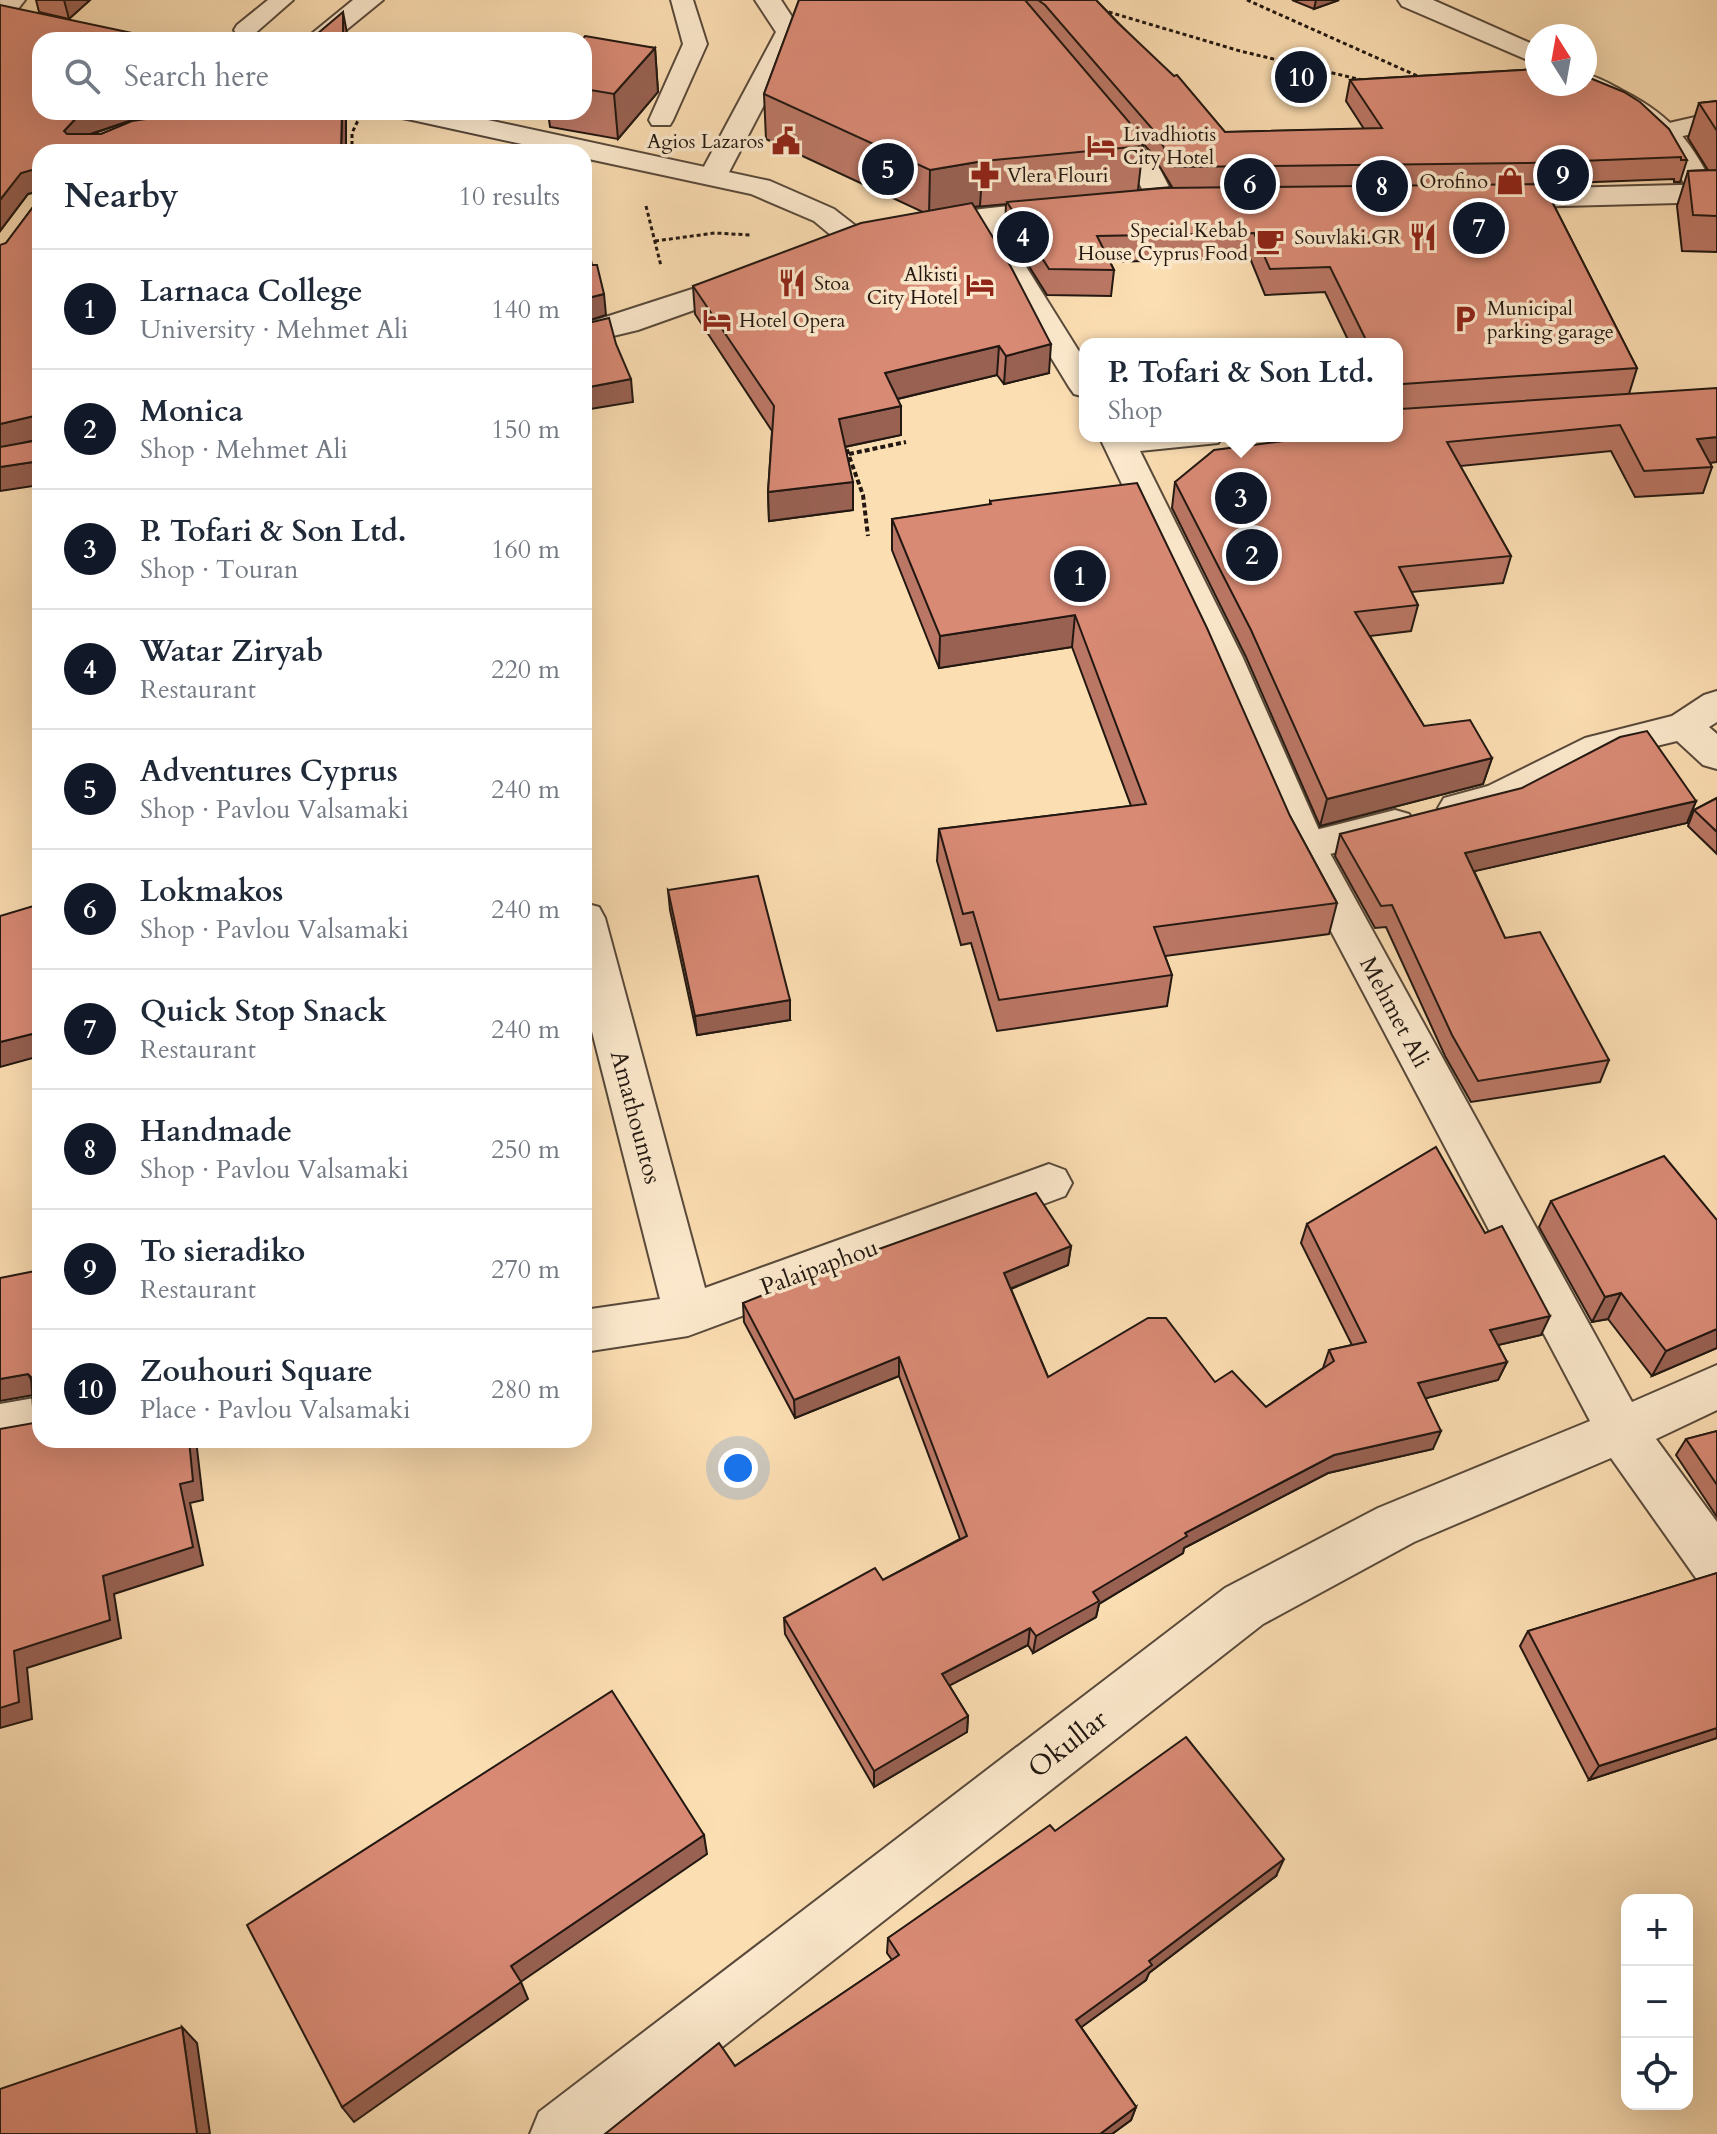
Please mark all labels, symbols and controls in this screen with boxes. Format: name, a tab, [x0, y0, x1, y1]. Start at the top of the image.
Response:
north arrow	[1525, 24, 1597, 96]
search box	[32, 32, 592, 120]
pin: 10	[1275, 47, 1327, 107]
icon: search	[60, 54, 104, 98]
text: Search here	[124, 56, 269, 97]
place label: Livadhiotis City Hotel	[1123, 121, 1216, 171]
public building icon: Agios Lazaros	[771, 126, 801, 156]
place label: Agios Lazaros	[647, 128, 764, 155]
hotel icon: Livadhiotis City Hotel	[1086, 131, 1116, 161]
pin: 5	[862, 139, 914, 199]
pin: 9	[1537, 145, 1589, 205]
pin: 6	[1224, 154, 1276, 214]
pin: 8	[1356, 156, 1408, 216]
pharmacy icon: Vlera Flouri	[970, 160, 1000, 190]
place label: Vlera Flouri	[1007, 162, 1109, 189]
shop icon: Orofino	[1495, 166, 1525, 196]
place label: Orofino	[1419, 168, 1488, 195]
text: Nearby	[64, 173, 179, 219]
text: 10 results	[459, 179, 560, 214]
pin: 7	[1453, 198, 1505, 258]
pin: 4	[997, 207, 1049, 267]
place label: Special Kebab House Cyprus Food	[1078, 217, 1248, 267]
restaurant icon: Souvlaki.GR	[1408, 222, 1438, 252]
place label: Souvlaki.GR	[1294, 224, 1401, 251]
cafe icon: Special Kebab House Cyprus Food	[1255, 226, 1285, 256]
place label: Alkisti City Hotel	[867, 261, 958, 311]
restaurant icon: Stoa	[777, 268, 807, 298]
place label: Stoa	[814, 270, 850, 297]
hotel icon: Alkisti City Hotel	[965, 270, 995, 300]
text: Larnaca College	[140, 271, 363, 312]
text: 1	[83, 292, 97, 327]
text: 140 m	[491, 292, 560, 327]
place label: Municipal parking garage	[1487, 295, 1614, 345]
parking icon: Municipal parking garage	[1450, 304, 1480, 334]
hotel icon: Hotel Opera	[702, 305, 732, 335]
place label: Hotel Opera	[739, 307, 846, 334]
text: University · Mehmet Ali	[140, 312, 408, 347]
popup	[1079, 338, 1403, 442]
text: P. Tofari & Son Ltd.	[1108, 352, 1374, 393]
text: Monica	[140, 391, 243, 432]
text: Shop	[1108, 393, 1163, 428]
text: 2	[83, 412, 97, 447]
text: 150 m	[491, 412, 560, 447]
text: Shop · Mehmet Ali	[140, 432, 348, 467]
pin: 3	[1215, 468, 1267, 528]
text: P. Tofari & Son Ltd.	[140, 511, 407, 552]
pin: 2	[1226, 525, 1278, 585]
text: 3	[83, 532, 97, 567]
text: 160 m	[491, 532, 560, 567]
pin: 1	[1054, 546, 1106, 606]
text: Shop · Touran	[140, 552, 299, 587]
text: Watar Ziryab	[140, 631, 323, 672]
text: 4	[83, 652, 97, 687]
text: 220 m	[491, 652, 560, 687]
text: Restaurant	[140, 672, 256, 707]
text: Adventures Cyprus	[140, 751, 398, 792]
text: 5	[83, 772, 97, 807]
text: 240 m	[491, 772, 560, 807]
text: Shop · Pavlou Valsamaki	[140, 792, 409, 827]
text: Lokmakos	[140, 871, 283, 912]
text: 6	[83, 892, 97, 927]
text: 240 m	[491, 892, 560, 927]
text: Shop · Pavlou Valsamaki	[140, 912, 409, 947]
street label: Mehmet Ali	[1351, 951, 1438, 1074]
text: Quick Stop Snack	[140, 991, 387, 1032]
text: 7	[83, 1012, 97, 1047]
text: 240 m	[491, 1012, 560, 1047]
text: Restaurant	[140, 1032, 256, 1067]
street label: Amathountos	[602, 1047, 669, 1188]
text: Handmade	[140, 1111, 292, 1152]
text: 8	[83, 1132, 97, 1167]
text: 250 m	[491, 1132, 560, 1167]
text: Shop · Pavlou Valsamaki	[140, 1152, 409, 1187]
text: To sieradiko	[140, 1231, 305, 1272]
street label: Palaipaphou	[756, 1231, 883, 1304]
text: 9	[83, 1252, 97, 1287]
text: 270 m	[491, 1252, 560, 1287]
text: Restaurant	[140, 1272, 256, 1307]
text: Zouhouri Square	[140, 1351, 373, 1392]
text: 10	[77, 1372, 103, 1407]
text: 280 m	[491, 1372, 560, 1407]
text: Place · Pavlou Valsamaki	[140, 1392, 410, 1427]
your location	[718, 1448, 758, 1488]
street label: Okullar	[1020, 1700, 1116, 1787]
map controls	[1621, 1894, 1693, 2110]
button: +	[1621, 1894, 1693, 1966]
button: −	[1621, 1966, 1693, 2038]
button: locate	[1621, 2038, 1693, 2110]

